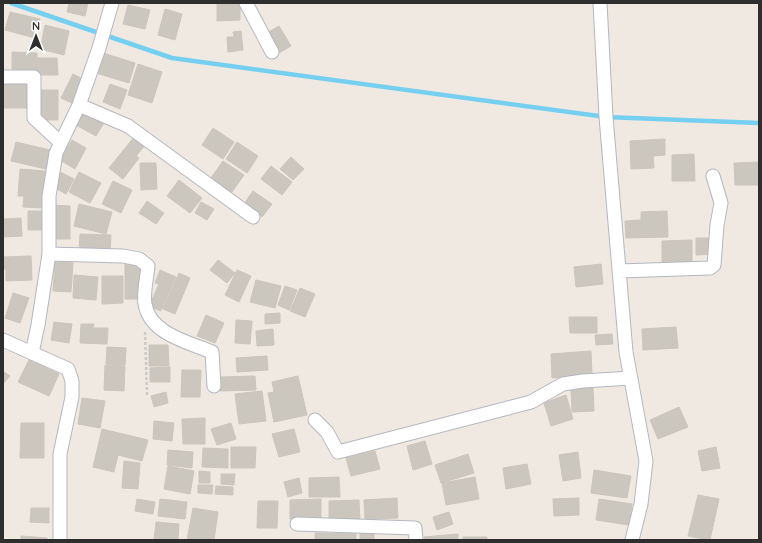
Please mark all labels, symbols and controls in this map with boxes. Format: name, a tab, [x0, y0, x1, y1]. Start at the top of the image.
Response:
north arrow	[16, 16, 56, 56]
text: N	[32, 19, 40, 33]

